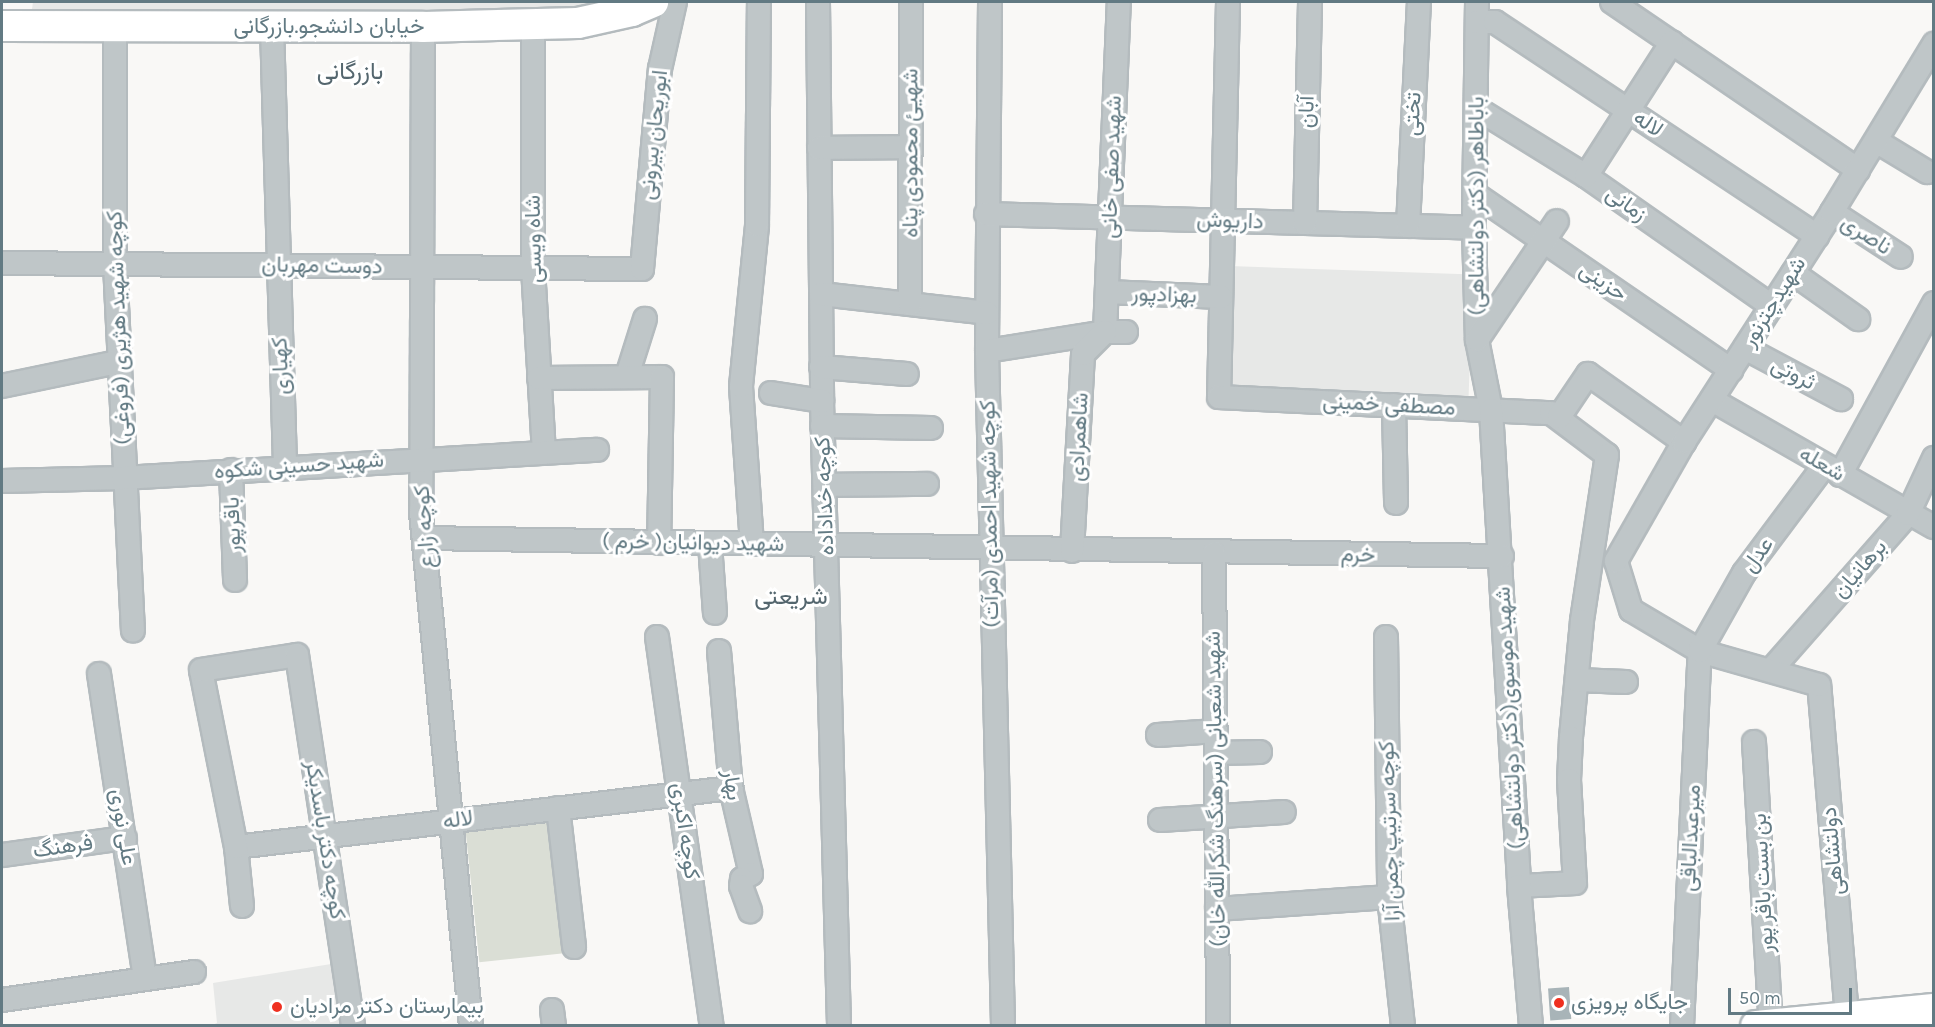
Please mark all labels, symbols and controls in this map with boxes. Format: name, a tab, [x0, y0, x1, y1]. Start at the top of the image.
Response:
street label: خیابان دانشجو.بازرگانی	[233, 14, 425, 40]
district label: بازرگانی	[317, 58, 383, 86]
street label: شهیئ محمودی پناه	[898, 68, 924, 238]
street label: ابوریحان بیرونی	[634, 69, 674, 201]
street label: تختی	[1399, 91, 1427, 137]
street label: شهید صفی خانی	[1096, 95, 1128, 239]
street label: آبان	[1294, 96, 1320, 128]
street label: باباطاهر (دکتر دولتشاهی)	[1464, 96, 1490, 316]
street label: لاله	[1628, 105, 1668, 143]
street label: زمانی	[1600, 181, 1652, 227]
street label: شاه ویسی	[520, 195, 548, 283]
street label: داریوش	[1196, 207, 1264, 235]
street label: ناصری	[1836, 209, 1896, 261]
street label: کوچه شهید هژیری (فروغی)	[102, 211, 136, 445]
street label: دوست مهربان	[261, 252, 383, 280]
street label: شهیدچترنور	[1736, 252, 1812, 352]
street label: حزینی	[1574, 257, 1632, 307]
street label: بهزادپور	[1131, 281, 1197, 309]
street label: کهیاری	[267, 337, 295, 395]
street label: ثروتی	[1767, 352, 1819, 396]
street label: مصطفی خمینی	[1322, 388, 1456, 422]
street label: شاهمرادی	[1063, 392, 1095, 482]
street label: کوچه شهید احمدی (مرآت)	[975, 400, 1005, 628]
street label: کوچه خداداده	[810, 436, 840, 556]
street label: شعله	[1794, 440, 1850, 488]
street label: شهید حسینی شکوه	[213, 447, 385, 485]
street label: کوچه زارع	[409, 485, 441, 569]
street label: باقرپور	[219, 496, 247, 554]
street label: شهید دیوانیان( خرم )	[602, 528, 784, 558]
street label: عدل	[1736, 532, 1780, 578]
street label: برهانیان	[1827, 534, 1893, 604]
street label: خرم	[1340, 542, 1376, 568]
district label: شریعتی	[754, 583, 828, 611]
street label: شهید موسوی(دکتر دولتشاهی)	[1490, 586, 1530, 850]
street label: شهید شعبانی (سرهنگ شکرالله خان)	[1200, 631, 1232, 947]
street label: کوچه سرتیپ چمن آرا	[1374, 740, 1406, 922]
street label: کوچه دکتر باسدیکر	[299, 759, 351, 921]
street label: بهار	[717, 768, 747, 802]
street label: کوچه اکبری	[665, 781, 705, 881]
street label: میرعبدالباقی	[1675, 784, 1707, 892]
street label: علی نوری	[104, 787, 142, 867]
street label: لاله	[441, 805, 475, 835]
street label: دولتشاهی	[1816, 806, 1850, 896]
street label: بن بست باقر پور	[1746, 813, 1780, 953]
street label: فرهنگ	[31, 830, 95, 864]
scale bar	[1731, 976, 1856, 1014]
text: 50 m	[1739, 987, 1781, 1009]
place label: جایگاه پرویزی	[1571, 990, 1688, 1016]
place label: بیمارستان دکتر مرادیان	[290, 994, 484, 1020]
marker: جایگاه پرویزی	[1552, 996, 1566, 1010]
marker: بیمارستان دکتر مرادیان	[268, 998, 286, 1016]

